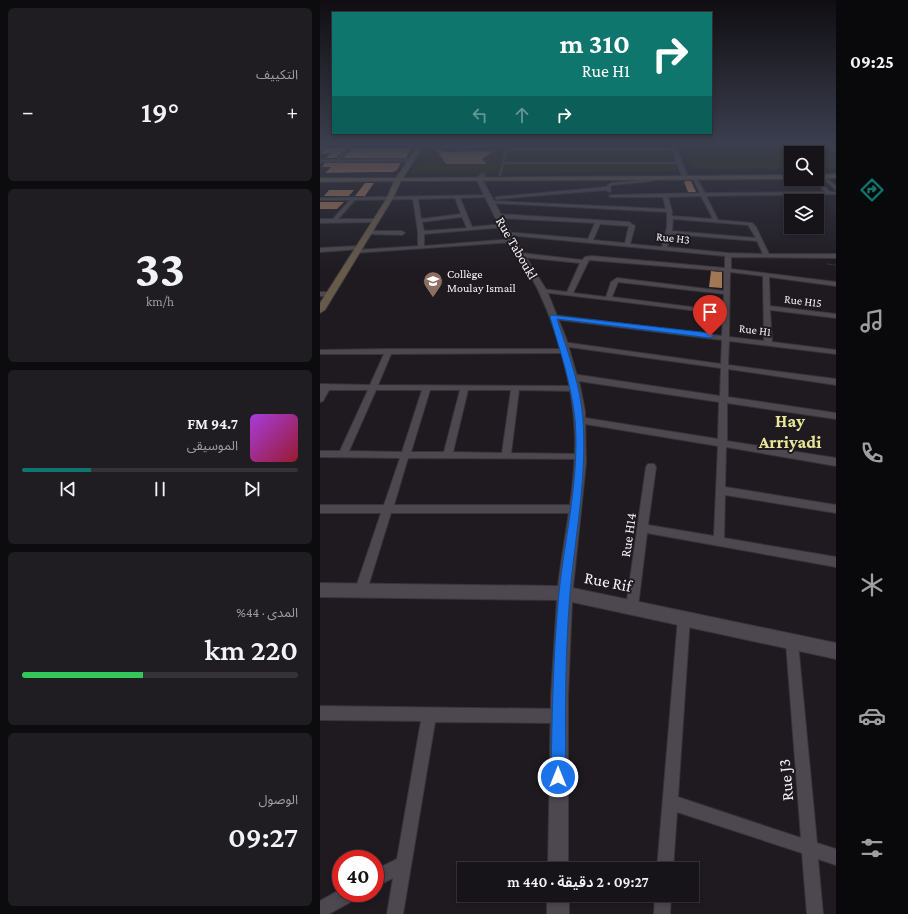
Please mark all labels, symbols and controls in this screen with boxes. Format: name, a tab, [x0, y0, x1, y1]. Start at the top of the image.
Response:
text: 310 m	[560, 28, 630, 59]
icon: right	[644, 28, 696, 80]
text: 09:25	[850, 52, 894, 72]
text: Rue H1	[582, 61, 630, 81]
text: التكييف	[256, 67, 298, 82]
text: 19°	[141, 95, 179, 128]
text: −	[22, 99, 34, 124]
text: +	[286, 99, 298, 124]
icon: left	[469, 104, 491, 126]
icon: ahead	[511, 104, 533, 126]
icon: right	[553, 104, 575, 126]
map controls	[784, 146, 824, 234]
button: search	[784, 146, 824, 186]
icon: directions	[858, 176, 886, 204]
button: layers	[784, 194, 824, 234]
street label: Rue Taboukl	[493, 214, 541, 282]
street label: Rue H3	[655, 229, 691, 247]
text: 33	[135, 239, 185, 297]
place label: Collège Moulay Ismail	[447, 267, 516, 295]
school or university icon: Collège Moulay Ismail	[422, 270, 444, 298]
street label: Rue H15	[783, 292, 823, 310]
text: km/h	[146, 294, 174, 309]
pin	[693, 295, 727, 336]
icon: arrive	[699, 301, 721, 323]
icon: music	[858, 307, 886, 335]
street label: Rue H1	[738, 321, 772, 339]
district label: Hay Arriyadi	[758, 411, 822, 452]
text: 94.7 FM	[187, 416, 238, 432]
text: الموسيقى	[187, 438, 238, 453]
icon: phone	[858, 439, 886, 467]
icon: previous	[57, 478, 79, 500]
icon: pause	[149, 478, 171, 500]
icon: next	[241, 478, 263, 500]
street label: Rue H14	[617, 512, 639, 558]
street label: Rue Rif	[583, 568, 634, 596]
icon: climate	[858, 571, 886, 599]
text: المدى · 44%	[236, 605, 298, 620]
text: 220 km	[205, 633, 298, 666]
icon: car	[858, 702, 886, 730]
position arrow	[537, 756, 579, 798]
street label: Rue J3	[775, 758, 797, 802]
text: الوصول	[258, 792, 298, 807]
text: 09:27	[228, 820, 298, 853]
icon: filters	[858, 834, 886, 862]
speed limit sign: 40	[332, 850, 384, 902]
text: 09:27 · 2 دقيقة · 440 m	[507, 874, 649, 890]

